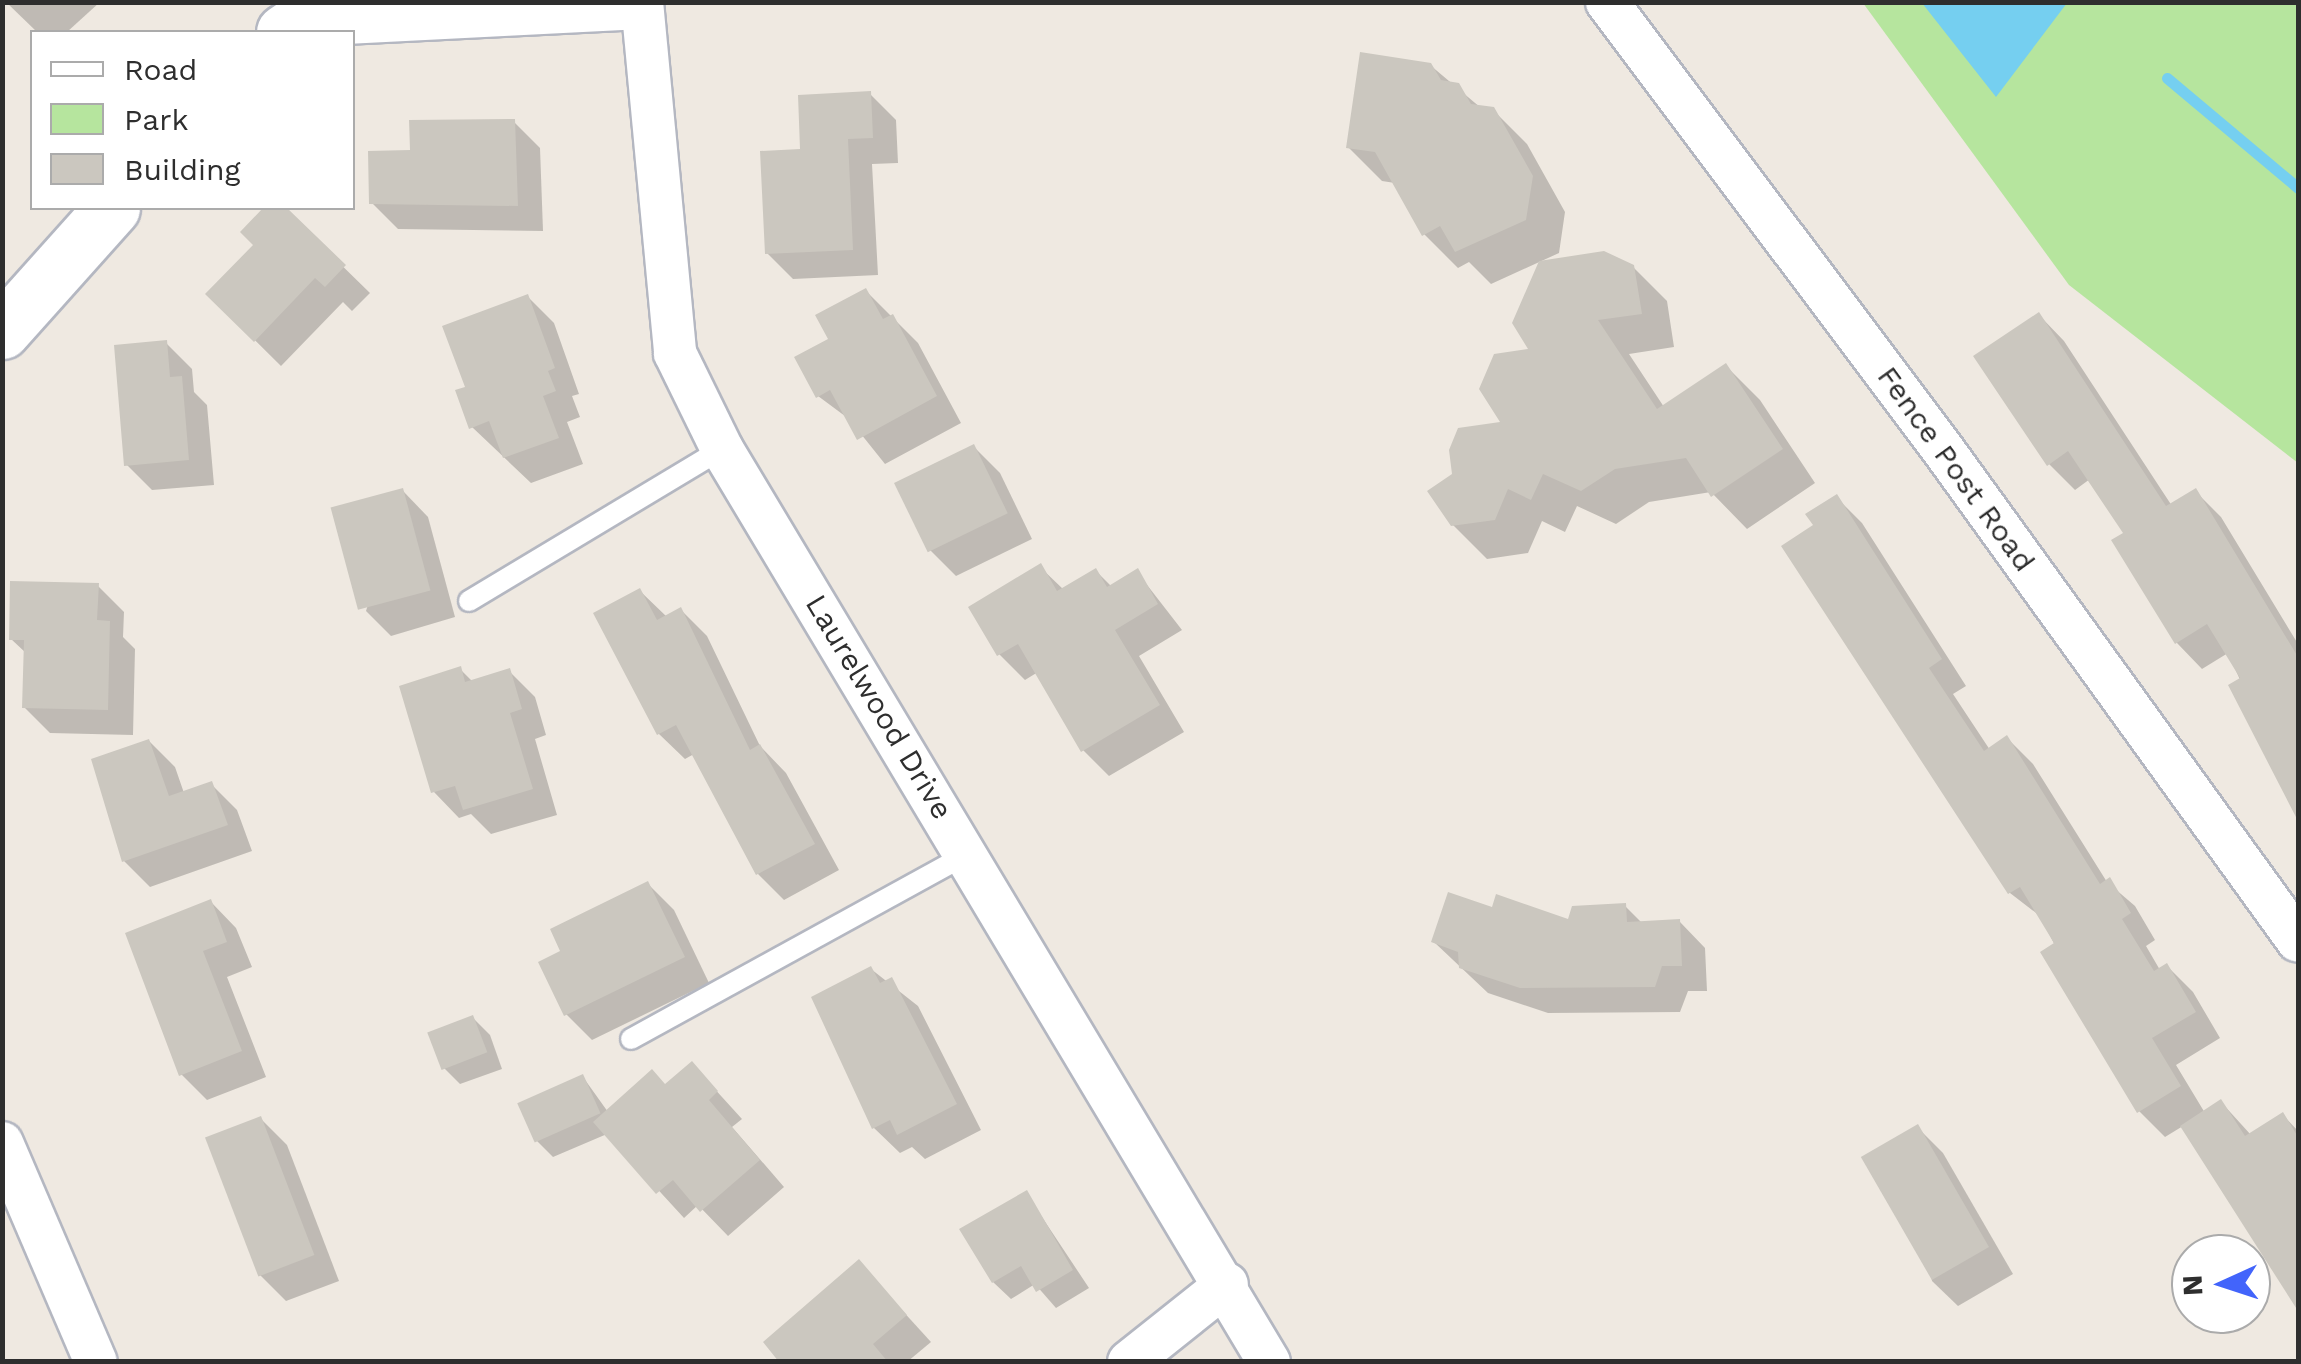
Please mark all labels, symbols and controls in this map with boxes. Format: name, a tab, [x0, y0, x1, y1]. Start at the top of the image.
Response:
legend	[30, 30, 355, 210]
text: Road	[124, 52, 197, 87]
text: Park	[124, 102, 189, 137]
text: Building	[124, 152, 241, 187]
street label: Fence Post Road	[1870, 359, 2042, 579]
street label: Laurelwood Drive	[798, 588, 960, 826]
north arrow	[2171, 1234, 2271, 1334]
text: N	[2176, 1274, 2210, 1297]

